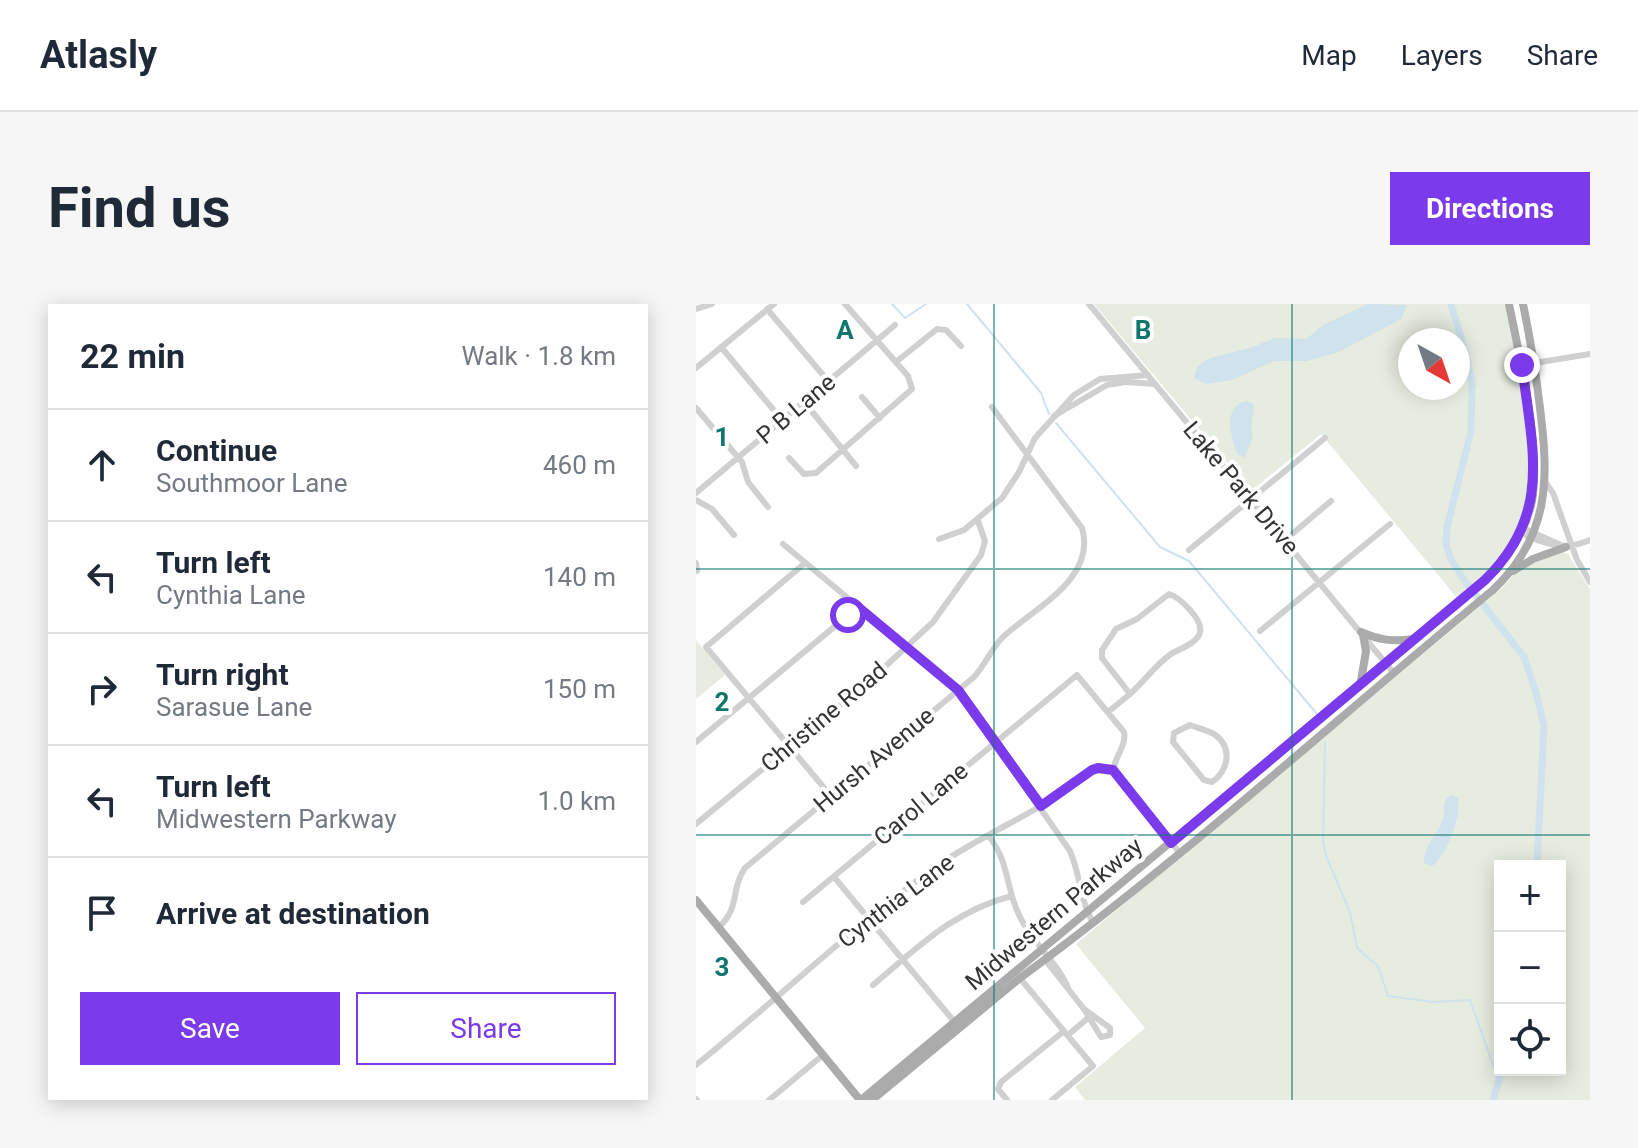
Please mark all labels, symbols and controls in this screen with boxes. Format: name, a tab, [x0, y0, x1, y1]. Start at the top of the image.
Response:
text: Atlasly	[40, 33, 157, 77]
text: Map	[1301, 39, 1357, 72]
text: Layers	[1401, 39, 1483, 72]
text: Share	[1527, 39, 1598, 72]
button: Directions	[1390, 172, 1590, 245]
text: Find us	[48, 175, 231, 241]
text: A	[836, 315, 854, 345]
text: B	[1135, 315, 1151, 345]
north arrow	[1398, 328, 1470, 400]
text: 22 min	[80, 336, 185, 376]
text: Walk · 1.8 km	[462, 341, 616, 371]
route end	[1504, 347, 1540, 383]
street label: P B Lane	[751, 368, 841, 450]
street label: Lake Park Drive	[1177, 416, 1305, 560]
text: 1	[715, 422, 729, 452]
text: Continue	[156, 433, 277, 468]
icon: ahead	[80, 443, 124, 487]
text: 460 m	[543, 450, 616, 480]
text: Southmoor Lane	[156, 468, 347, 498]
text: Turn left	[156, 545, 271, 580]
icon: left	[80, 555, 124, 599]
text: 140 m	[543, 562, 616, 592]
text: Cynthia Lane	[156, 580, 306, 610]
route start	[830, 597, 866, 633]
street label: Christine Road	[755, 656, 893, 778]
text: Turn right	[156, 657, 289, 692]
icon: right	[80, 667, 124, 711]
text: 150 m	[543, 674, 616, 704]
text: 2	[715, 687, 729, 717]
text: Sarasue Lane	[156, 692, 312, 722]
street label: Hursh Avenue	[808, 702, 940, 818]
street label: Carol Lane	[868, 757, 974, 851]
text: Turn left	[156, 769, 271, 804]
icon: left	[80, 779, 124, 823]
text: 1.0 km	[537, 786, 616, 816]
text: Midwestern Parkway	[156, 804, 397, 834]
street label: Midwestern Parkway	[960, 832, 1149, 996]
street label: Cynthia Lane	[832, 848, 960, 954]
map controls	[1494, 860, 1566, 1076]
button: +	[1494, 860, 1566, 932]
icon: arrive	[80, 891, 124, 935]
text: Arrive at destination	[156, 896, 430, 931]
button: −	[1494, 932, 1566, 1004]
text: 3	[715, 952, 729, 982]
button: Save	[80, 992, 340, 1065]
button: Share	[356, 992, 616, 1065]
button: locate	[1494, 1004, 1566, 1076]

